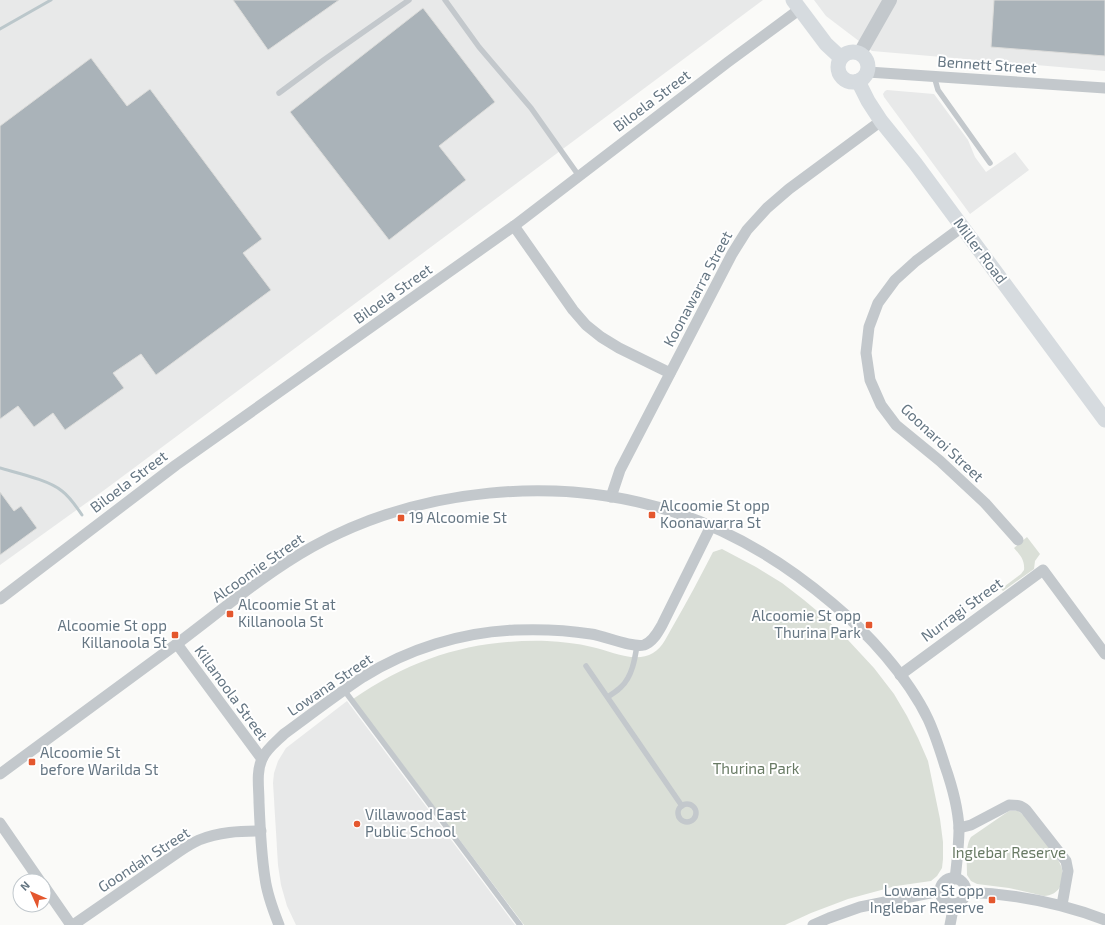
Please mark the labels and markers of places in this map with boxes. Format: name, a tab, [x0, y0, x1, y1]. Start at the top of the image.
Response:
place label: Alcoomie St opp Koonawarra St	[660, 496, 770, 531]
place label: 19 Alcoomie St	[409, 508, 507, 526]
marker: Alcoomie St opp Koonawarra St	[647, 510, 657, 520]
marker: 19 Alcoomie St	[396, 513, 406, 523]
place label: Alcoomie St at Killanoola St	[238, 595, 336, 630]
place label: Alcoomie St opp Thurina Park	[751, 606, 861, 641]
marker: Alcoomie St at Killanoola St	[225, 609, 235, 619]
place label: Alcoomie St opp Killanoola St	[57, 616, 167, 651]
marker: Alcoomie St opp Thurina Park	[864, 620, 874, 630]
marker: Alcoomie St opp Killanoola St	[170, 630, 180, 640]
place label: Alcoomie St before Warilda St	[40, 743, 159, 778]
marker: Alcoomie St before Warilda St	[27, 757, 37, 767]
place label: Villawood East Public School	[365, 805, 467, 840]
marker: Villawood East Public School	[352, 819, 362, 829]
place label: Lowana St opp Inglebar Reserve	[870, 881, 984, 916]
marker: Lowana St opp Inglebar Reserve	[987, 895, 997, 905]

